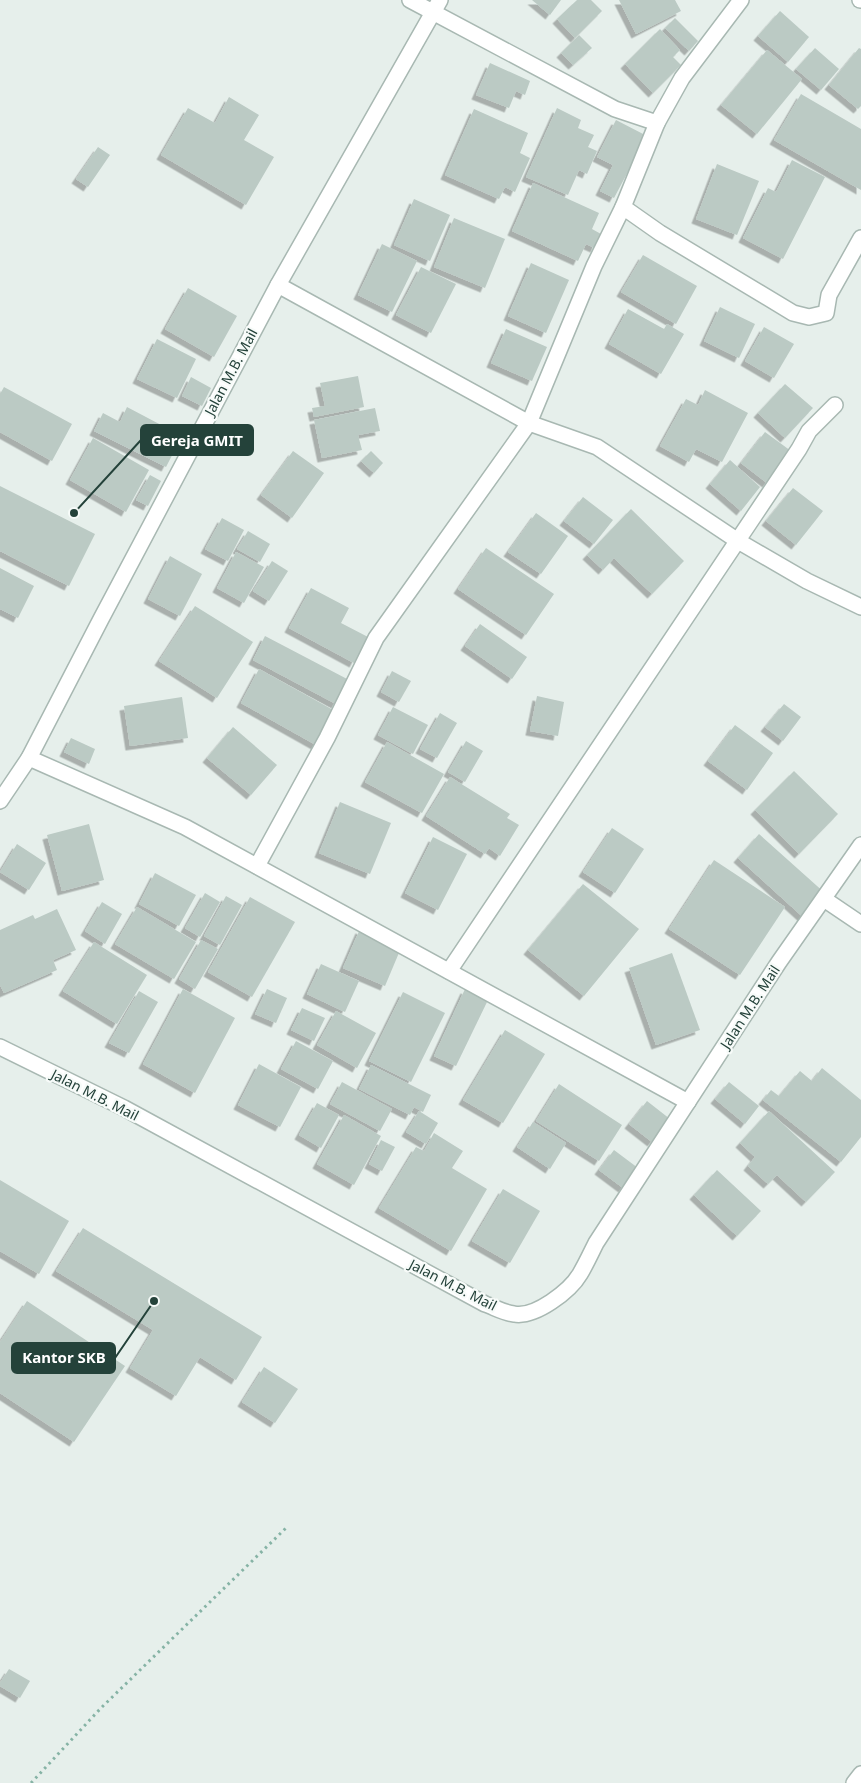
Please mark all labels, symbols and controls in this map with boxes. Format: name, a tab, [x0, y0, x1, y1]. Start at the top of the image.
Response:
street label: Jalan M.B. Mail	[199, 325, 261, 420]
callout: Gereja GMIT	[141, 425, 253, 455]
text: Gereja GMIT	[151, 430, 243, 450]
street label: Jalan M.B. Mail	[714, 961, 784, 1054]
street label: Jalan M.B. Mail	[46, 1063, 142, 1125]
street label: Jalan M.B. Mail	[404, 1253, 500, 1315]
callout: Kantor SKB	[12, 1343, 115, 1373]
text: Kantor SKB	[22, 1347, 106, 1367]

